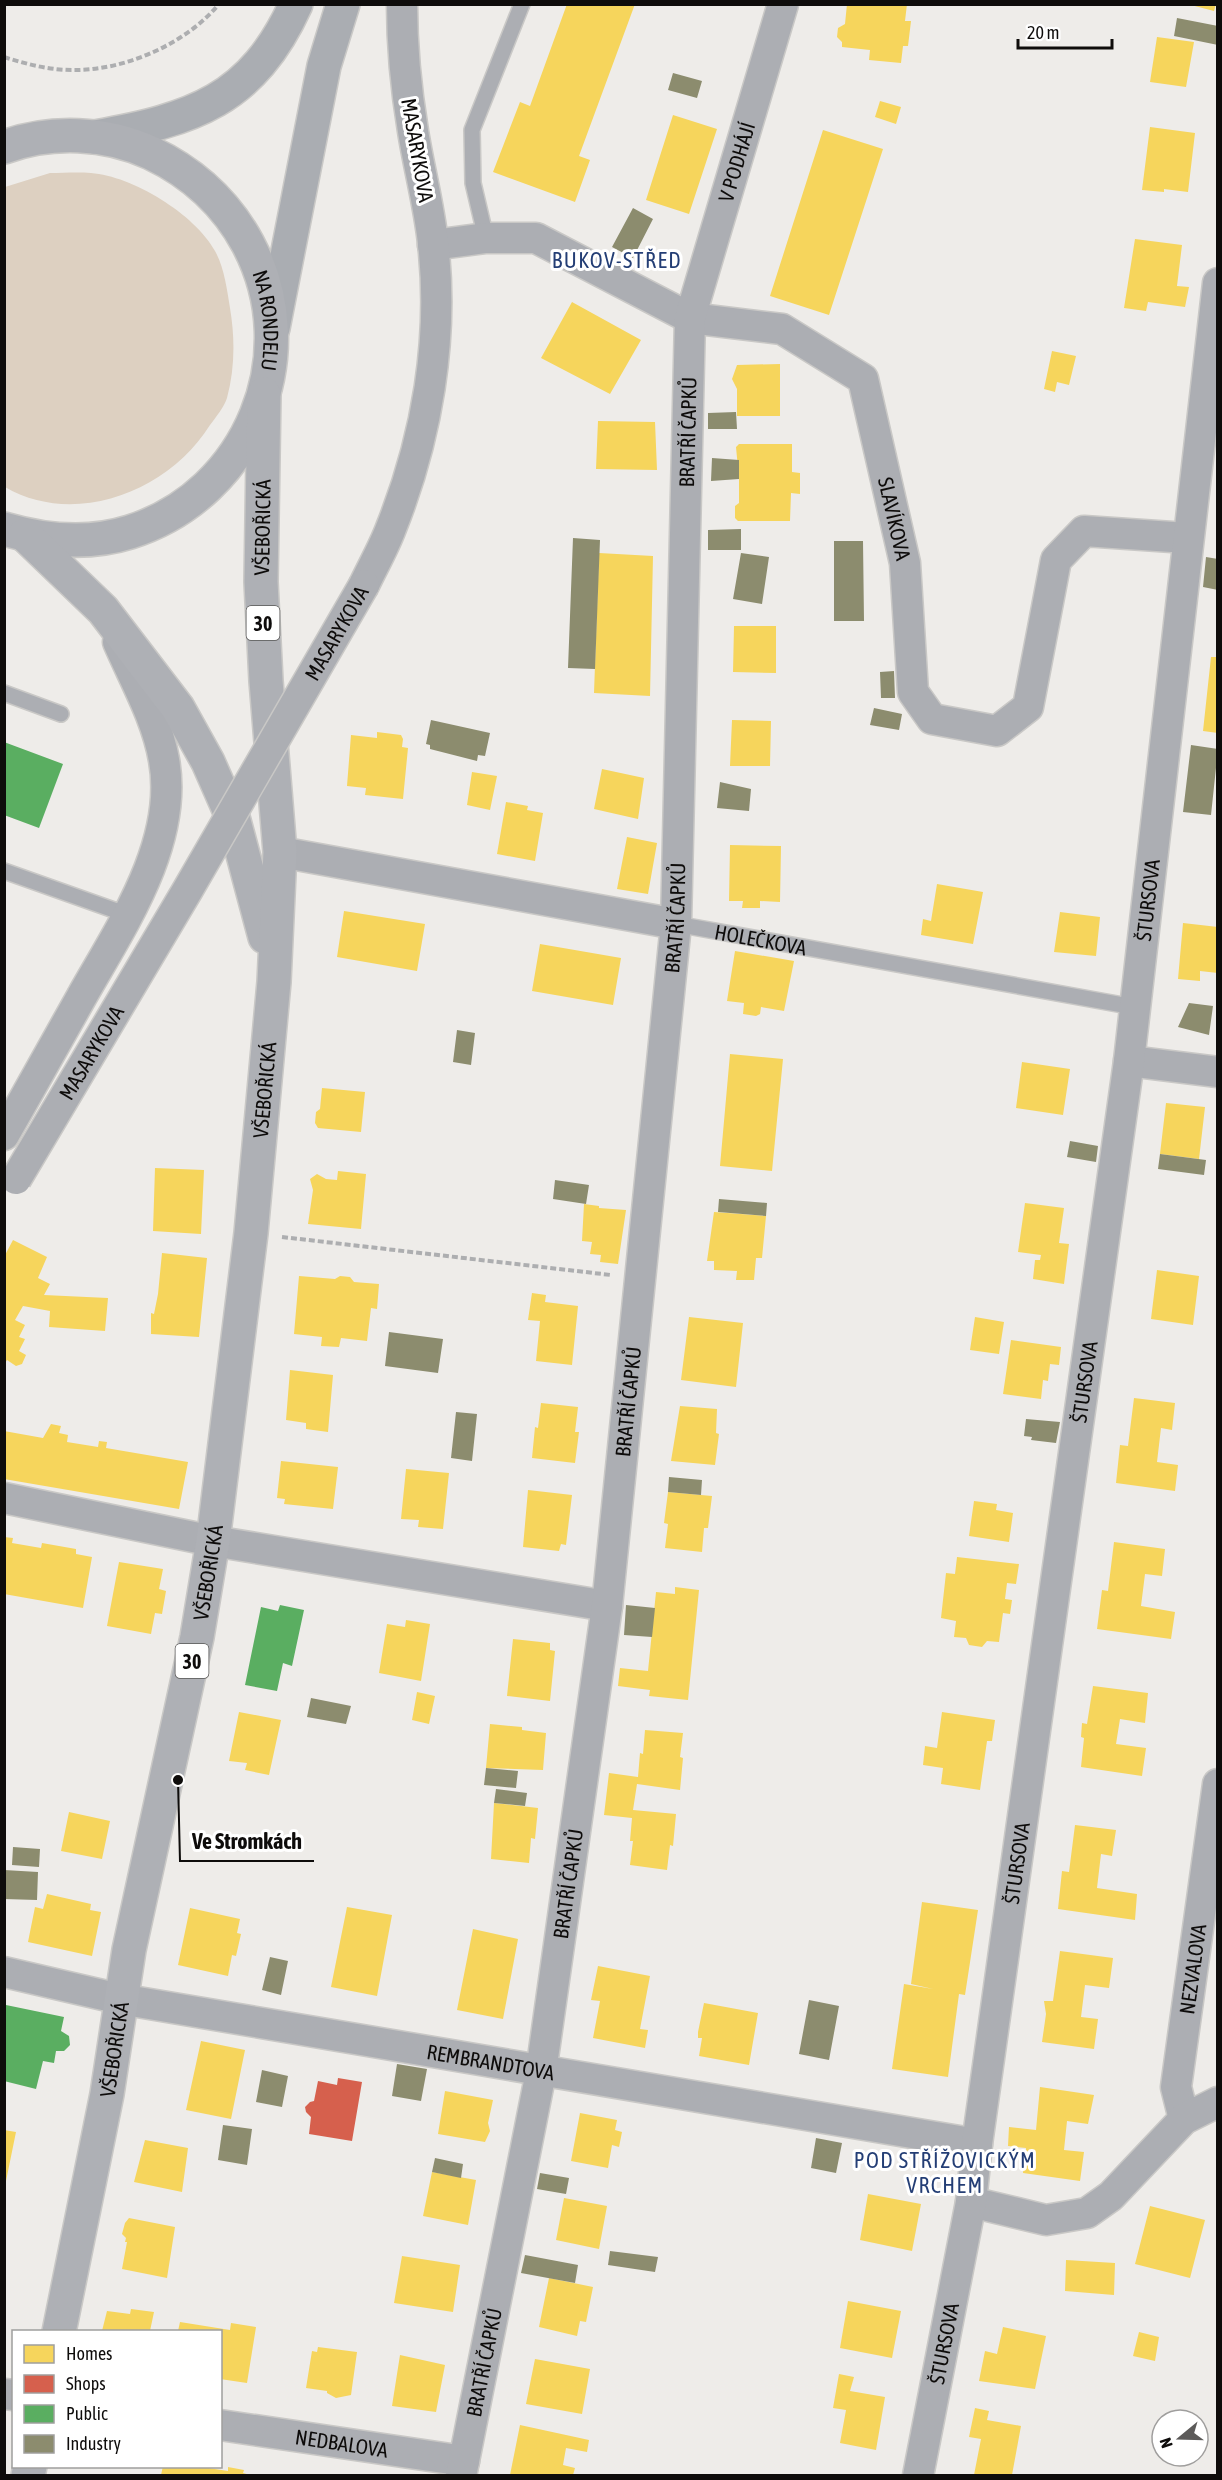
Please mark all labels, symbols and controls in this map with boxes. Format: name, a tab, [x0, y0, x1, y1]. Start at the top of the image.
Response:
scale bar	[1018, 12, 1112, 50]
text: 20 m	[1027, 22, 1059, 43]
street label: MASARYKOVA	[397, 96, 439, 204]
street label: V PODHÁJÍ	[713, 119, 759, 205]
district label: BUKOV-STŘED	[552, 247, 682, 273]
street label: NA RONDELU	[248, 267, 284, 372]
street label: BRATŘÍ ČAPKŮ	[674, 377, 701, 488]
street label: SLAVÍKOVA	[874, 475, 916, 563]
street label: VŠEBOŘICKÁ	[249, 478, 275, 576]
street label: MASARYKOVA	[300, 581, 373, 684]
road number: 30	[246, 606, 280, 640]
street label: ŠTURSOVA	[1131, 857, 1164, 942]
street label: BRATŘÍ ČAPKŮ	[659, 862, 689, 974]
street label: HOLEČKOVA	[713, 919, 809, 960]
street label: MASARYKOVA	[54, 1001, 129, 1104]
street label: VŠEBOŘICKÁ	[248, 1040, 281, 1139]
street label: ŠTURSOVA	[1066, 1339, 1102, 1424]
street label: BRATŘÍ ČAPKŮ	[610, 1345, 645, 1458]
street label: VŠEBOŘICKÁ	[188, 1523, 227, 1622]
road number: 30	[176, 1644, 208, 1678]
street label: ŠTURSOVA	[999, 1820, 1034, 1905]
callout: Ve Stromkách	[180, 1821, 314, 1861]
street label: BRATŘÍ ČAPKŮ	[548, 1827, 587, 1940]
text: Ve Stromkách	[191, 1828, 302, 1854]
street label: NEZVALOVA	[1174, 1922, 1211, 2016]
street label: VŠEBOŘICKÁ	[95, 1999, 133, 2099]
street label: REMBRANDTOVA	[425, 2039, 557, 2084]
district label: POD STŘÍŽOVICKÝM VRCHEM	[854, 2147, 1036, 2198]
street label: ŠTURSOVA	[924, 2300, 963, 2386]
street label: BRATŘÍ ČAPKŮ	[461, 2306, 506, 2419]
legend	[12, 2330, 222, 2468]
text: Homes	[66, 2343, 112, 2364]
text: Shops	[66, 2373, 106, 2394]
text: Public	[66, 2403, 108, 2424]
north arrow	[1150, 2408, 1210, 2468]
street label: NEDBALOVA	[294, 2424, 390, 2462]
text: Industry	[66, 2433, 121, 2454]
text: N	[1156, 2435, 1176, 2450]

